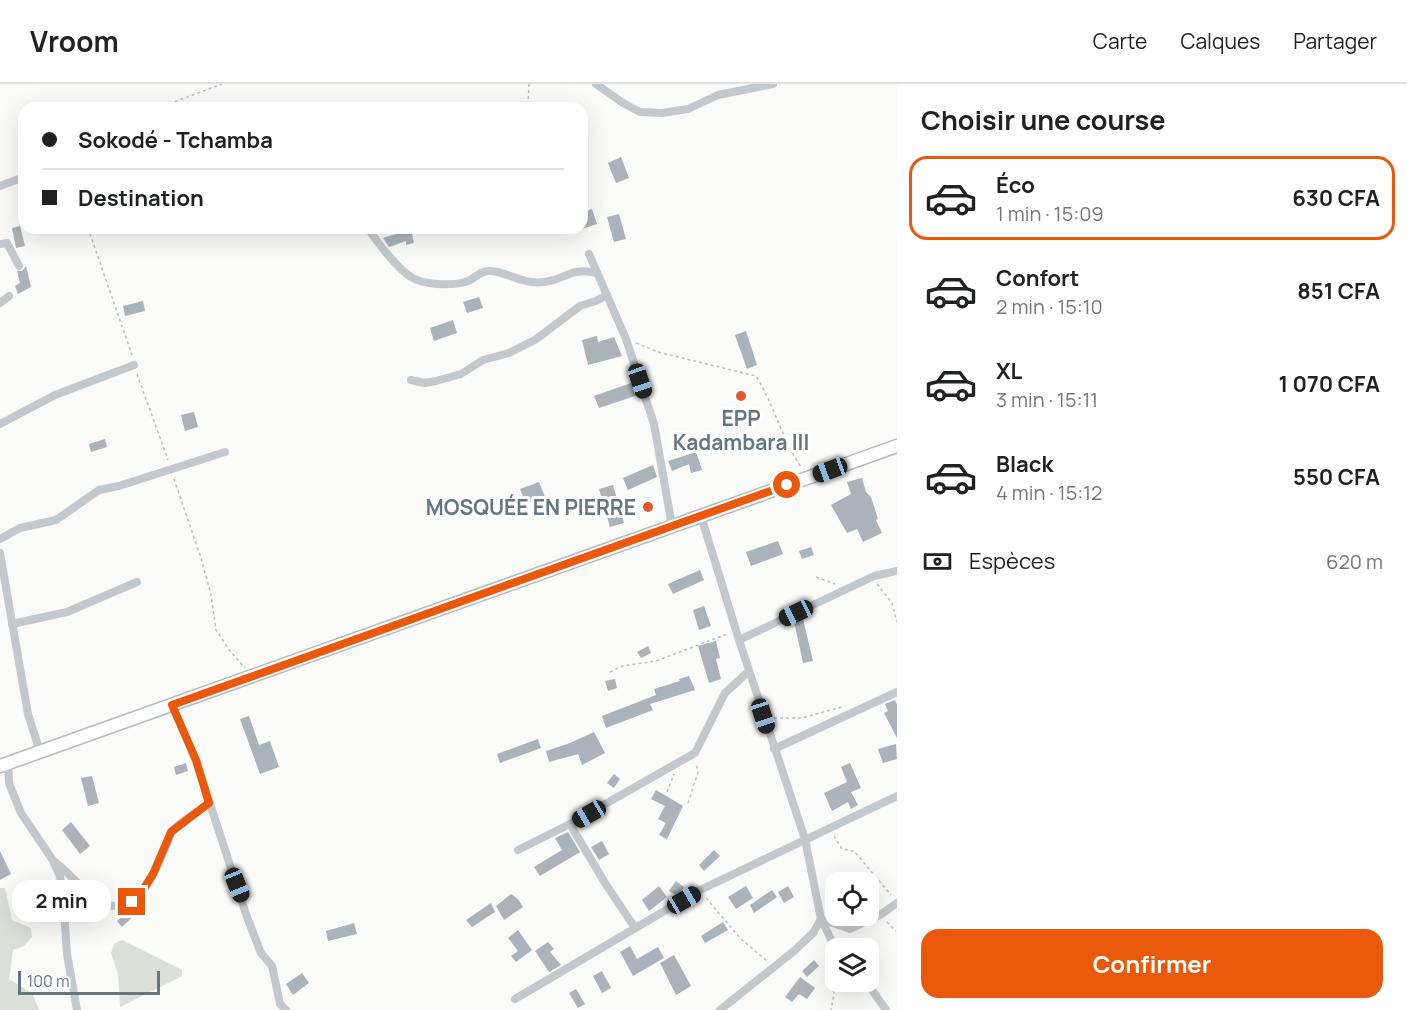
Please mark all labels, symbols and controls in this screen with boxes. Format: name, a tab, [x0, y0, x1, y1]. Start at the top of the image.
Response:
text: Vroom	[30, 22, 119, 60]
text: Carte	[1093, 27, 1147, 55]
text: Calques	[1180, 27, 1260, 55]
text: Partager	[1293, 27, 1377, 55]
text: Choisir une course	[921, 101, 1165, 138]
text: Sokodé - Tchamba	[78, 125, 273, 155]
text: Éco	[996, 170, 1035, 200]
icon: car	[924, 171, 978, 225]
text: Destination	[78, 183, 204, 213]
text: 630 CFA	[1292, 183, 1380, 213]
text: 1 min · 15:09	[996, 200, 1104, 227]
text: Confort	[996, 263, 1079, 293]
icon: car	[924, 264, 978, 318]
text: 851 CFA	[1297, 276, 1380, 306]
text: 2 min · 15:10	[996, 293, 1103, 320]
text: XL	[996, 356, 1022, 386]
icon: car	[924, 357, 978, 411]
car	[626, 361, 654, 401]
text: 1 070 CFA	[1279, 369, 1380, 399]
text: 3 min · 15:11	[996, 386, 1098, 413]
marker: EPP Kadambara III	[734, 389, 748, 403]
place label: EPP Kadambara III	[673, 404, 809, 456]
text: Black	[996, 449, 1053, 479]
icon: car	[924, 450, 978, 504]
car	[810, 455, 850, 485]
text: 550 CFA	[1293, 462, 1380, 492]
route start	[773, 471, 800, 498]
text: 4 min · 15:12	[996, 479, 1102, 506]
place label: MOSQUÉE EN PIERRE	[426, 493, 636, 521]
marker: MOSQUÉE EN PIERRE	[641, 500, 655, 514]
icon: cash	[921, 545, 954, 578]
text: Espèces	[969, 546, 1055, 576]
text: 620 m	[1326, 548, 1383, 575]
car	[776, 597, 816, 629]
car	[749, 696, 777, 736]
car	[569, 797, 609, 831]
car	[222, 865, 252, 905]
map controls	[825, 872, 879, 992]
button: locate	[825, 872, 879, 926]
callout: 2 min	[12, 881, 111, 923]
car	[664, 883, 704, 917]
text: 2 min	[35, 887, 88, 914]
route end	[118, 888, 145, 915]
button: Confirmer	[921, 929, 1383, 998]
button: layers	[825, 938, 879, 992]
scale bar	[18, 968, 160, 996]
text: 100 m	[27, 970, 70, 992]

